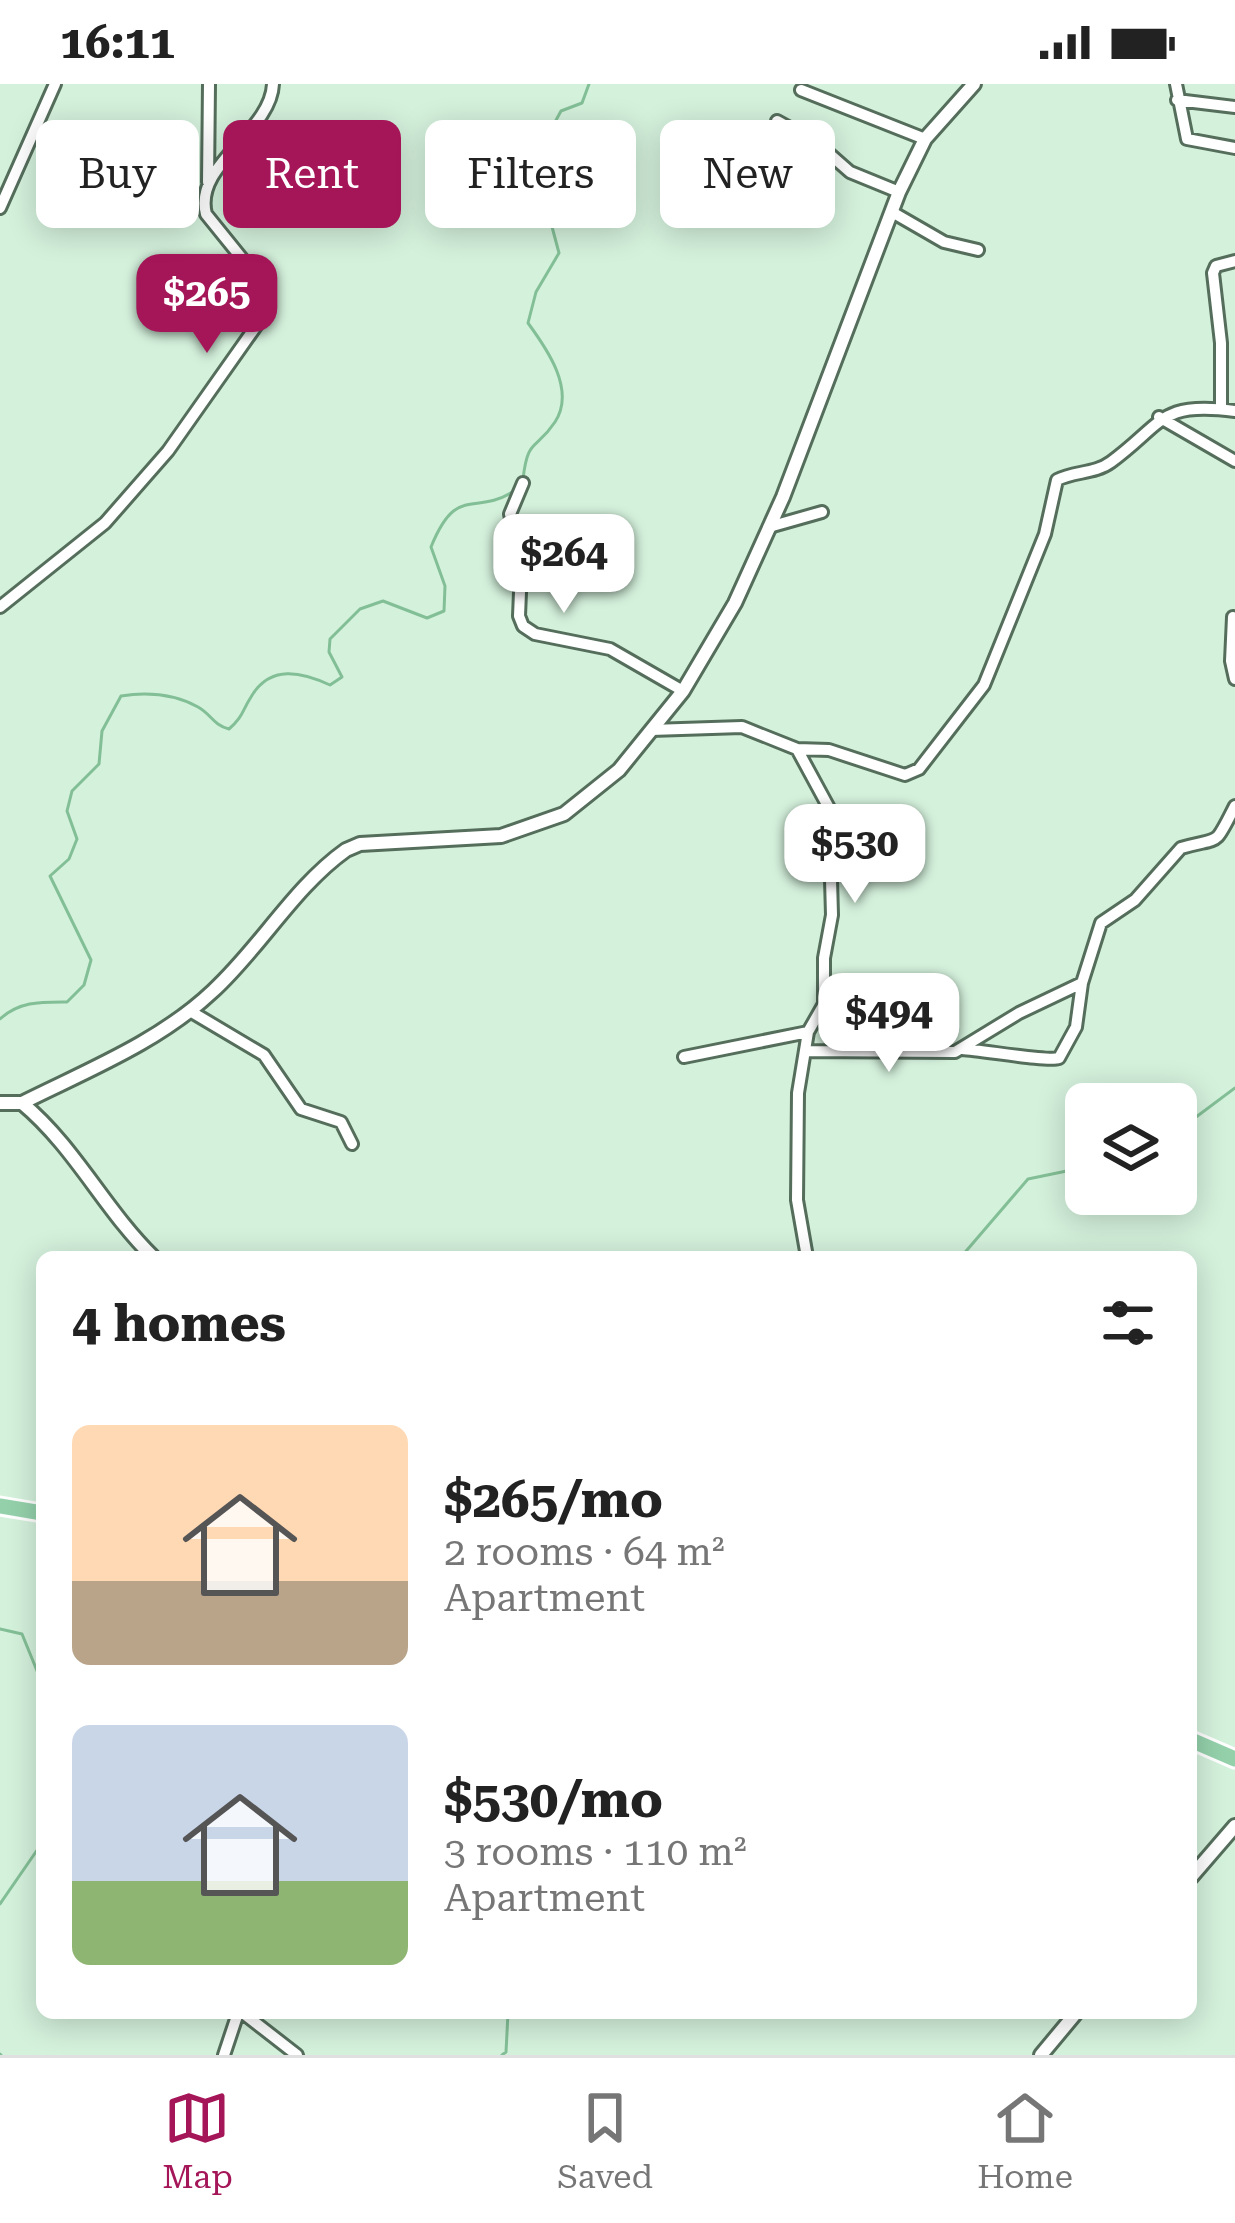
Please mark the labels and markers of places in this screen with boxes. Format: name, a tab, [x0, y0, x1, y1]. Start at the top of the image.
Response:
pin: $265	[136, 254, 278, 356]
pin: $264	[493, 514, 635, 616]
pin: $530	[784, 804, 926, 906]
pin: $494	[818, 973, 960, 1075]

